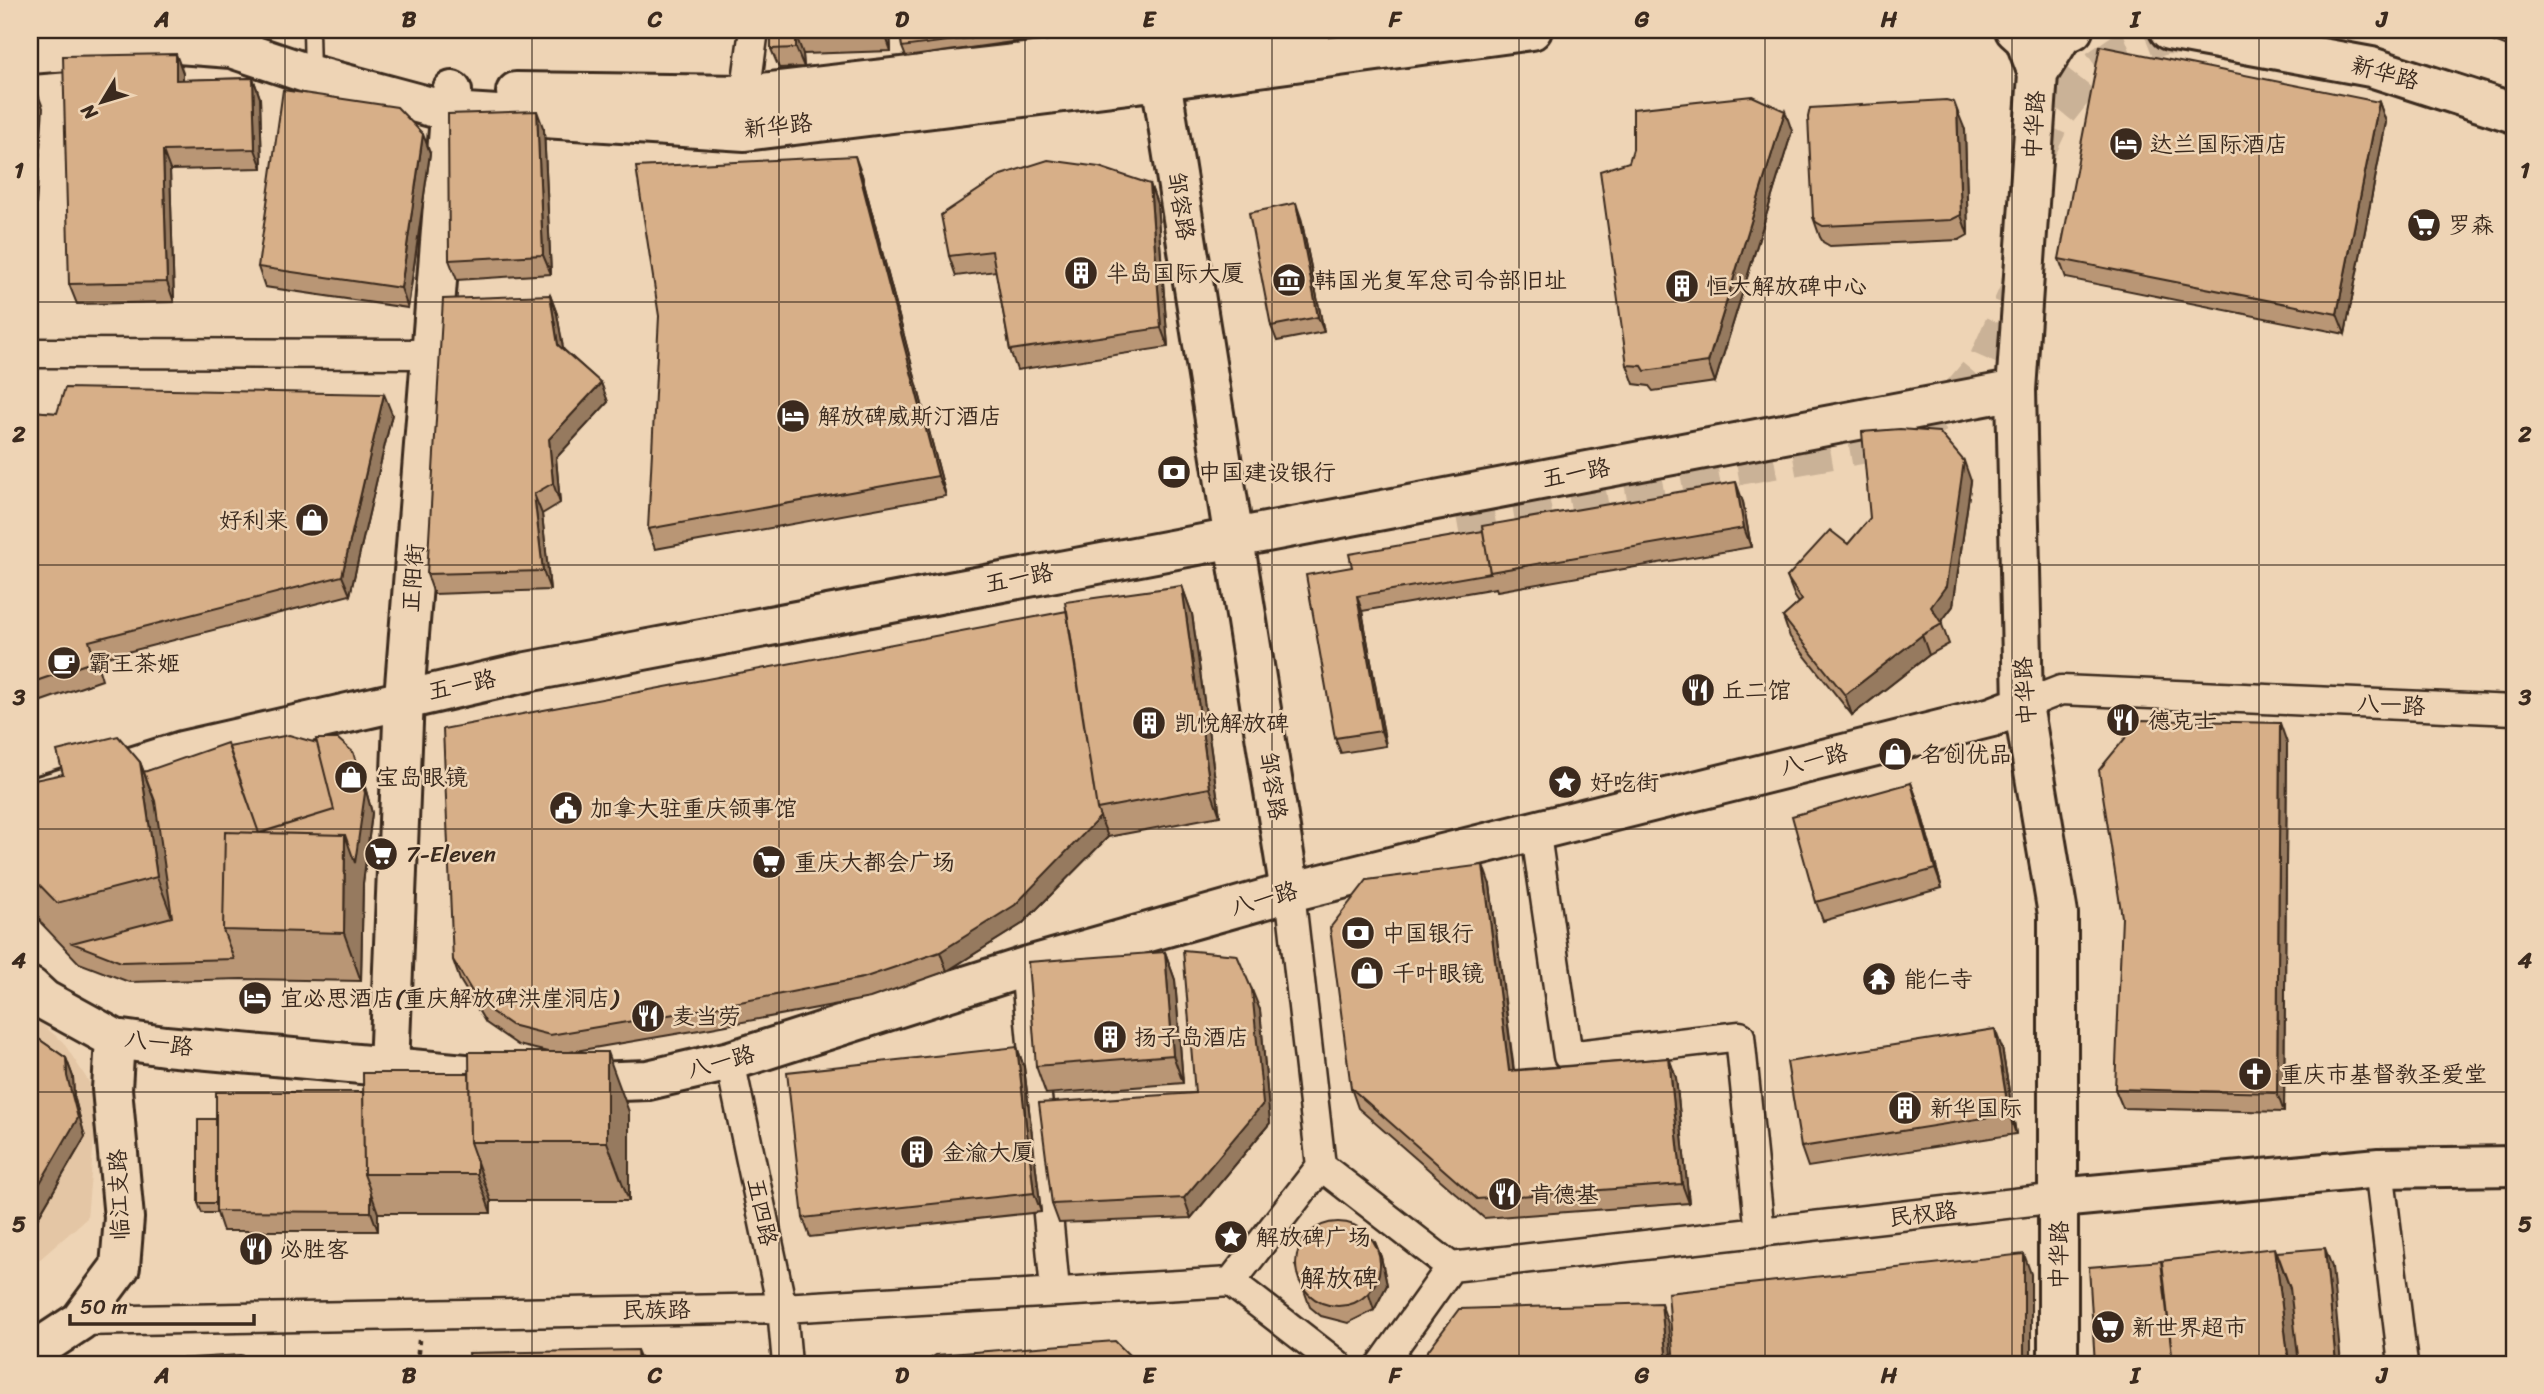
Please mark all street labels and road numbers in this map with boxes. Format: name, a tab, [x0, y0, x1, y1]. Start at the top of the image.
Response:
street label: 新华路	[2346, 44, 2424, 102]
street label: 中华路	[2011, 89, 2057, 161]
street label: 新华路	[742, 102, 814, 150]
street label: 邹容路	[1155, 169, 1207, 243]
street label: 五一路	[1538, 446, 1614, 500]
street label: 正阳街	[390, 542, 436, 614]
street label: 五一路	[981, 551, 1057, 605]
street label: 中华路	[2002, 655, 2048, 727]
street label: 五一路	[424, 658, 500, 712]
street label: 八一路	[2355, 683, 2427, 727]
street label: 八一路	[1776, 732, 1852, 788]
street label: 邹容路	[1247, 749, 1299, 823]
street label: 八一路	[1225, 870, 1303, 928]
street label: 八一路	[122, 1018, 196, 1068]
street label: 八一路	[682, 1033, 760, 1091]
street label: 临江支路	[97, 1148, 141, 1242]
street label: 五四路	[735, 1174, 789, 1250]
street label: 民权路	[1886, 1189, 1960, 1239]
street label: 中华路	[2038, 1220, 2080, 1290]
street label: 民族路	[621, 1289, 691, 1331]

